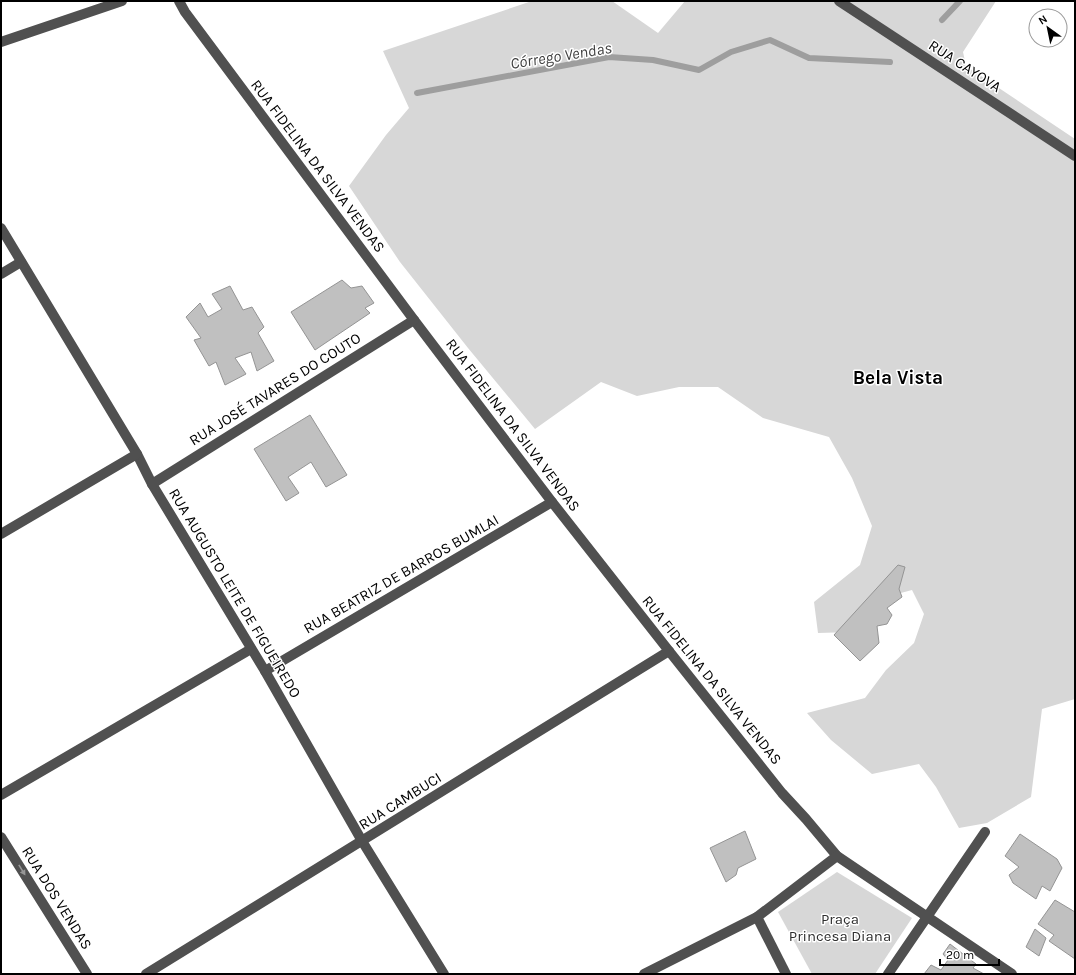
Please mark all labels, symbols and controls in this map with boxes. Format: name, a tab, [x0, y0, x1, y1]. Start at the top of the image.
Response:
north arrow	[1028, 8, 1068, 48]
text: N	[1036, 12, 1050, 28]
street label: RUA CAYOVA	[925, 36, 1005, 96]
water label: Córrego Vendas	[509, 38, 614, 73]
street label: RUA FIDELINA DA SILVA VENDAS	[247, 76, 389, 256]
street label: RUA JOSÉ TAVARES DO COUTO	[186, 329, 364, 449]
street label: RUA FIDELINA DA SILVA VENDAS	[442, 335, 584, 515]
district label: Bela Vista	[853, 367, 943, 389]
street label: RUA AUGUSTO LEITE DE FIGUEIREDO	[165, 485, 305, 701]
street label: RUA BEATRIZ DE BARROS BUMLAI	[300, 511, 502, 637]
street label: RUA FIDELINA DA SILVA VENDAS	[638, 592, 786, 768]
street label: RUA CAMBUCI	[355, 768, 445, 834]
street label: RUA DOS VENDAS	[18, 843, 96, 953]
one-way arrow	[18, 864, 25, 876]
park label: Praça Princesa Diana	[789, 910, 891, 945]
scale bar	[940, 941, 999, 967]
text: 20 m	[946, 948, 974, 962]

